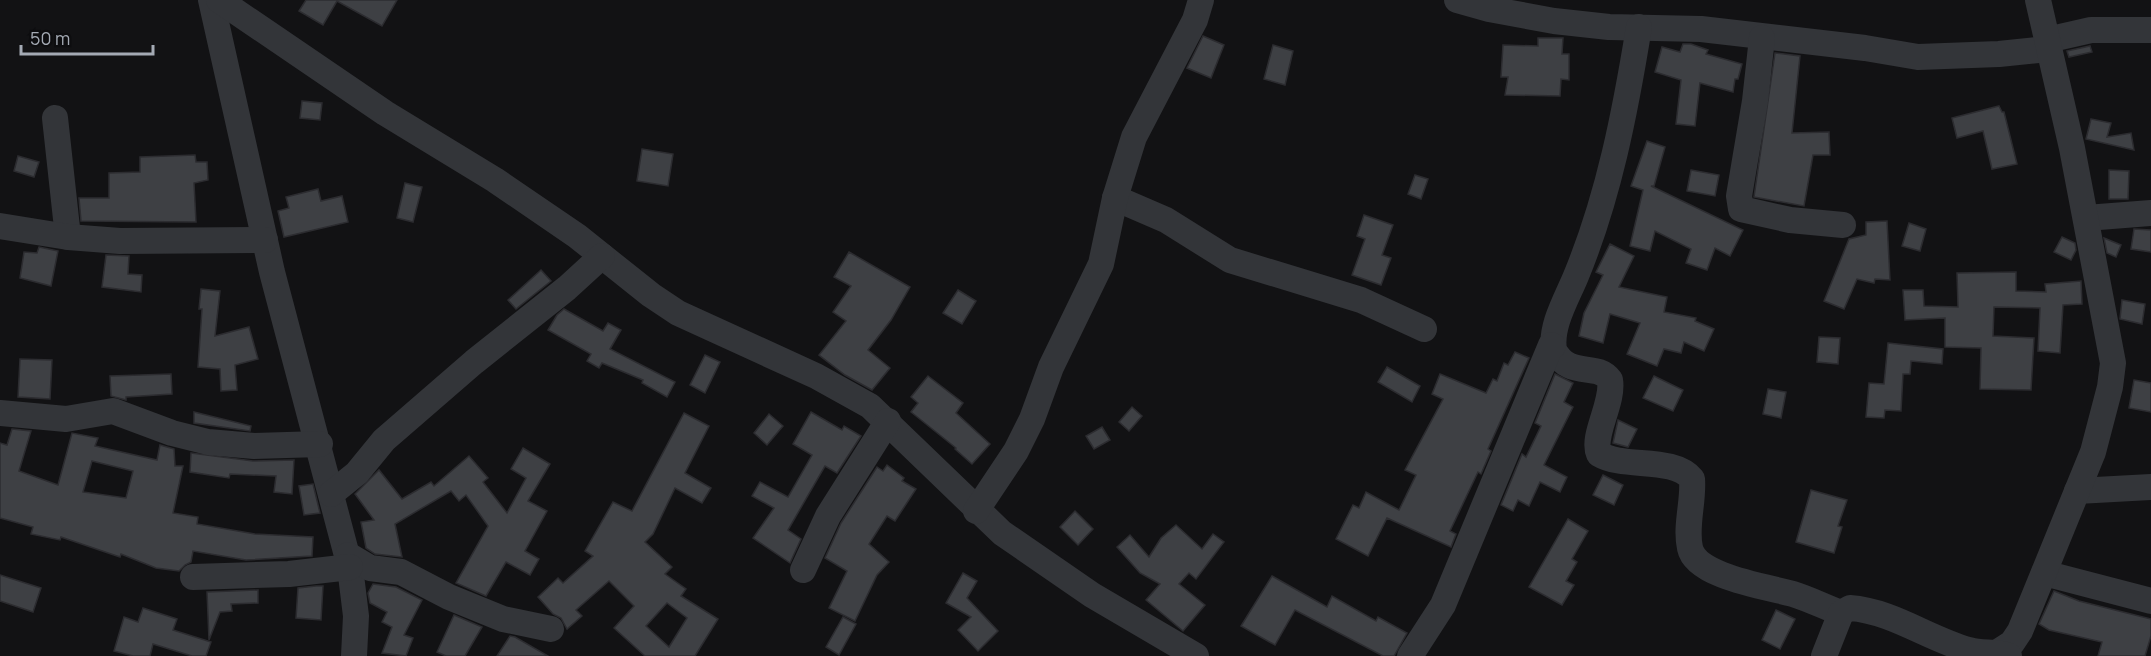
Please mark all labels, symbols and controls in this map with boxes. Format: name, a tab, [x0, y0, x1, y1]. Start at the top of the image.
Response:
scale bar	[21, 18, 153, 56]
text: 50 m	[30, 26, 70, 50]

